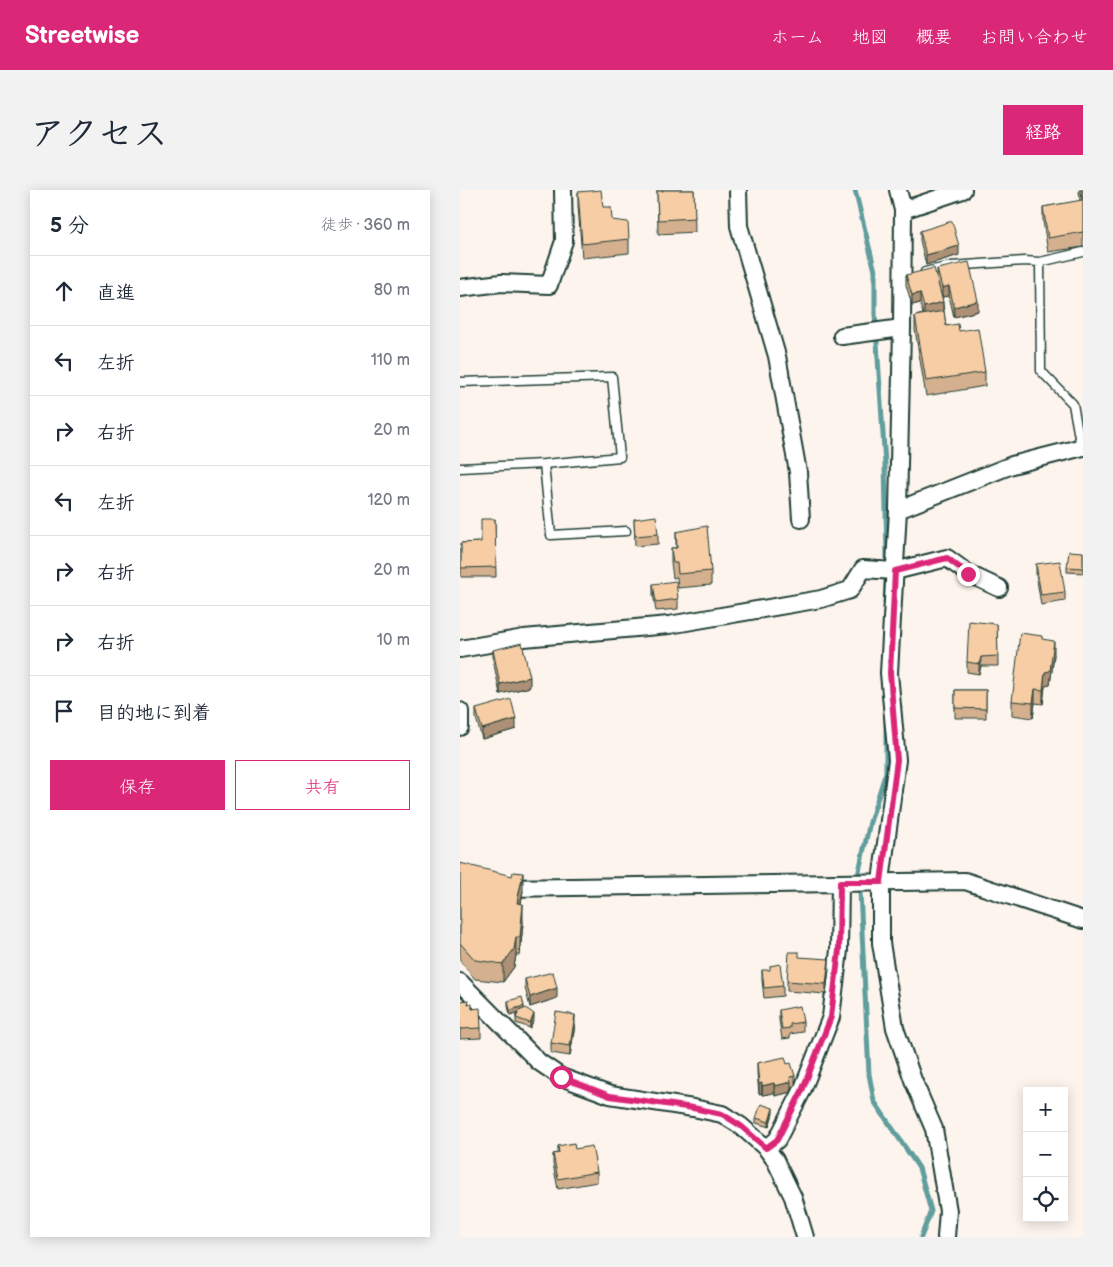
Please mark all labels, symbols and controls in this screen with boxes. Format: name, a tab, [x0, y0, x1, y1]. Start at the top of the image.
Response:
text: Streetwise	[25, 21, 139, 50]
text: ホーム	[771, 27, 824, 48]
text: 地図	[852, 27, 888, 48]
text: 概要	[916, 27, 952, 48]
text: お問い合わせ	[980, 27, 1088, 48]
button: 経路	[1003, 105, 1083, 155]
text: アクセス	[30, 113, 168, 156]
text: 5 分	[50, 213, 89, 238]
text: 徒歩 · 360 m	[321, 216, 410, 235]
icon: ahead	[50, 277, 78, 305]
text: 80 m	[374, 281, 410, 300]
text: 直進	[97, 282, 135, 305]
icon: left	[50, 347, 78, 375]
text: 110 m	[371, 351, 410, 370]
text: 左折	[97, 352, 135, 375]
icon: right	[50, 417, 78, 445]
text: 20 m	[374, 421, 410, 440]
text: 右折	[97, 422, 135, 445]
icon: left	[50, 487, 78, 515]
text: 120 m	[367, 491, 410, 510]
text: 左折	[97, 492, 135, 515]
icon: right	[50, 557, 78, 585]
text: 20 m	[374, 561, 410, 580]
text: 右折	[97, 562, 135, 585]
route end	[957, 563, 980, 586]
icon: right	[50, 627, 78, 655]
text: 10 m	[377, 631, 410, 650]
text: 右折	[97, 632, 135, 655]
icon: arrive	[50, 697, 78, 725]
text: 目的地に到着	[97, 702, 211, 725]
button: 保存	[50, 760, 225, 810]
button: 共有	[235, 760, 410, 810]
route start	[550, 1066, 573, 1089]
map controls	[1023, 1087, 1068, 1222]
button: +	[1023, 1087, 1068, 1132]
button: −	[1023, 1132, 1068, 1177]
button: locate	[1023, 1177, 1068, 1222]

